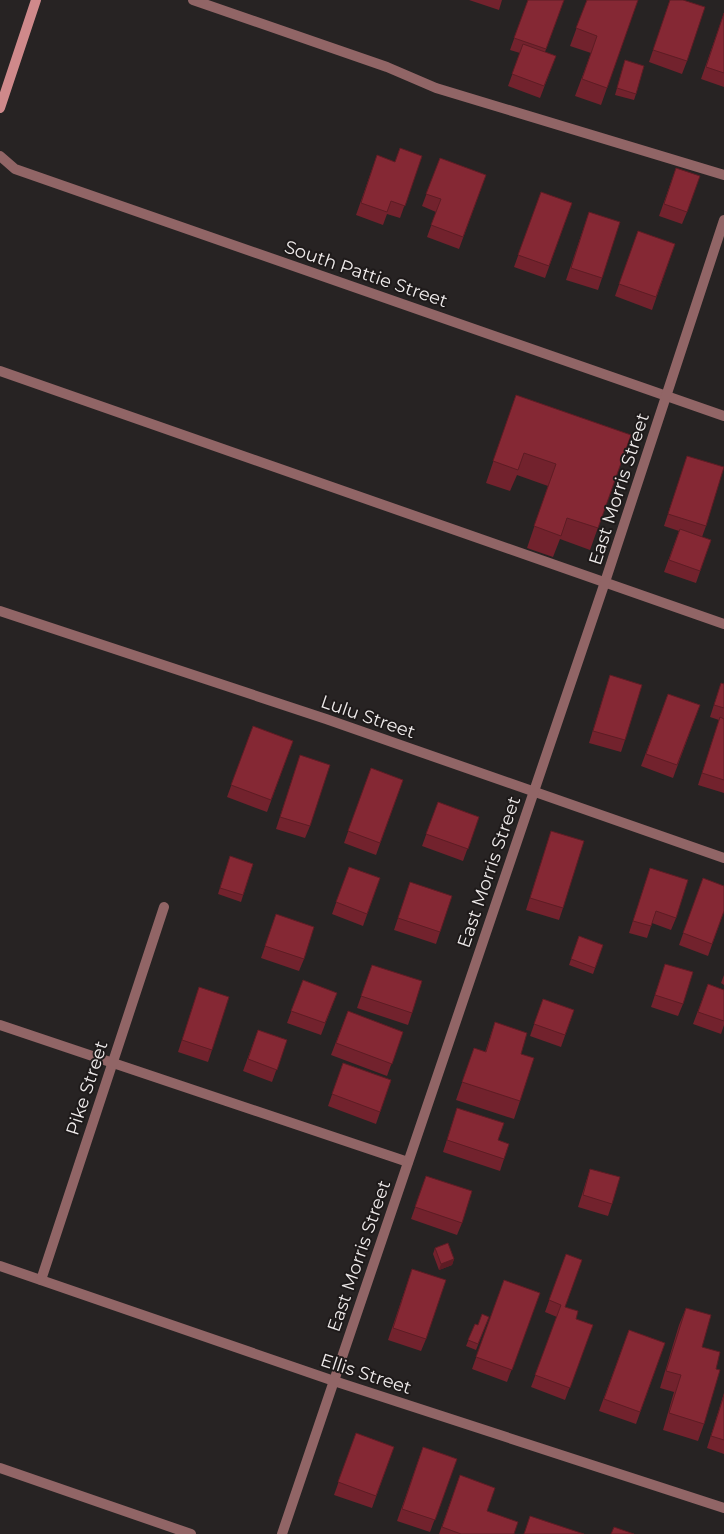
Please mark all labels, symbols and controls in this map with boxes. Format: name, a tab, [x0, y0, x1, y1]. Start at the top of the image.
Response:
street label: South Pattie Street	[282, 236, 450, 312]
street label: East Morris Street	[584, 410, 654, 568]
street label: Lulu Street	[318, 691, 418, 743]
street label: East Morris Street	[453, 793, 525, 951]
street label: Pike Street	[61, 1038, 113, 1138]
street label: East Morris Street	[323, 1177, 395, 1335]
street label: Ellis Street	[318, 1349, 414, 1399]

